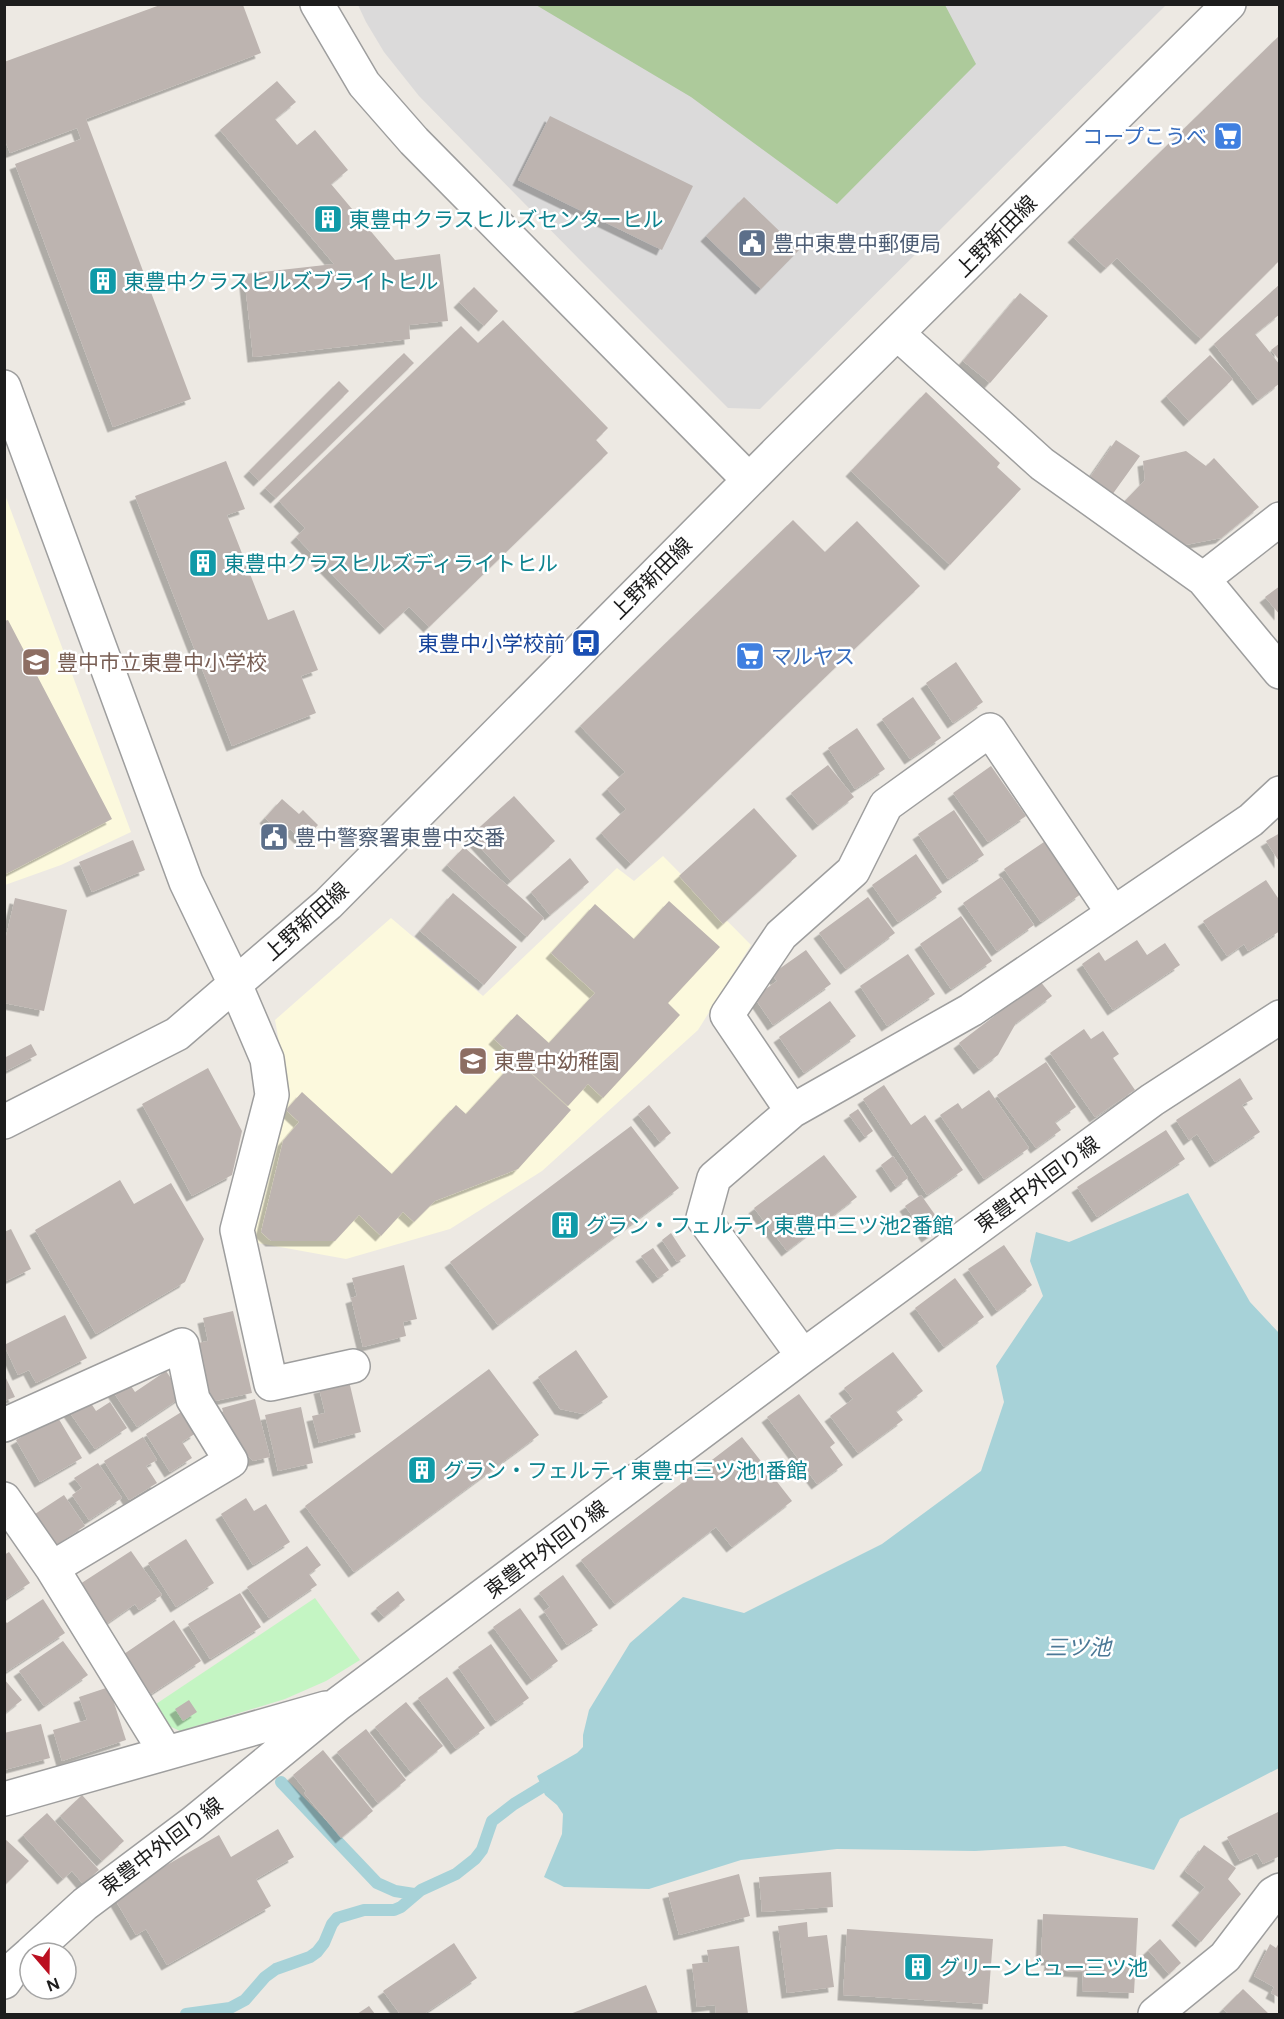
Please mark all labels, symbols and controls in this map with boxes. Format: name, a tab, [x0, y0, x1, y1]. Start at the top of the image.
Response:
supermarket icon: コープこうべ	[1212, 120, 1244, 152]
place label: コープこうべ	[1082, 124, 1207, 149]
street label: 上野新田線	[950, 190, 1042, 282]
building icon: 東豊中クラスヒルズセンターヒル	[312, 203, 344, 235]
place label: 東豊中クラスヒルズセンターヒル	[349, 207, 664, 232]
public building icon: 豊中東豊中郵便局	[736, 227, 768, 259]
place label: 豊中東豊中郵便局	[773, 231, 941, 256]
building icon: 東豊中クラスヒルズブライトヒル	[87, 265, 119, 297]
place label: 東豊中クラスヒルズブライトヒル	[124, 269, 439, 294]
street label: 上野新田線	[605, 532, 697, 624]
building icon: 東豊中クラスヒルズディライトヒル	[187, 547, 219, 579]
place label: 東豊中クラスヒルズディライトヒル	[224, 551, 558, 576]
bus stop icon: 東豊中小学校前	[570, 627, 602, 659]
place label: 東豊中小学校前	[418, 631, 565, 656]
supermarket icon: マルヤス	[734, 640, 766, 672]
place label: マルヤス	[771, 644, 855, 669]
school or university icon: 豊中市立東豊中小学校	[20, 646, 52, 678]
place label: 豊中市立東豊中小学校	[57, 650, 267, 675]
public building icon: 豊中警察署東豊中交番	[258, 821, 290, 853]
place label: 豊中警察署東豊中交番	[295, 825, 505, 850]
street label: 上野新田線	[259, 877, 353, 965]
school or university icon: 東豊中幼稚園	[457, 1045, 489, 1077]
place label: 東豊中幼稚園	[494, 1049, 620, 1074]
street label: 東豊中外回り線	[970, 1131, 1104, 1237]
building icon: グラン・フェルティ東豊中三ツ池2番館	[549, 1209, 581, 1241]
place label: グラン・フェルティ東豊中三ツ池2番館	[586, 1213, 953, 1238]
building icon: グラン・フェルティ東豊中三ツ池1番館	[406, 1454, 438, 1486]
place label: グラン・フェルティ東豊中三ツ池1番館	[443, 1458, 807, 1483]
street label: 東豊中外回り線	[480, 1495, 612, 1603]
water label: 三ツ池	[1045, 1634, 1113, 1661]
street label: 東豊中外回り線	[95, 1792, 227, 1900]
north arrow	[18, 1941, 78, 2001]
building icon: グリーンビュー三ツ池	[902, 1951, 934, 1983]
place label: グリーンビュー三ツ池	[939, 1955, 1148, 1980]
text: N	[44, 1974, 62, 1996]

